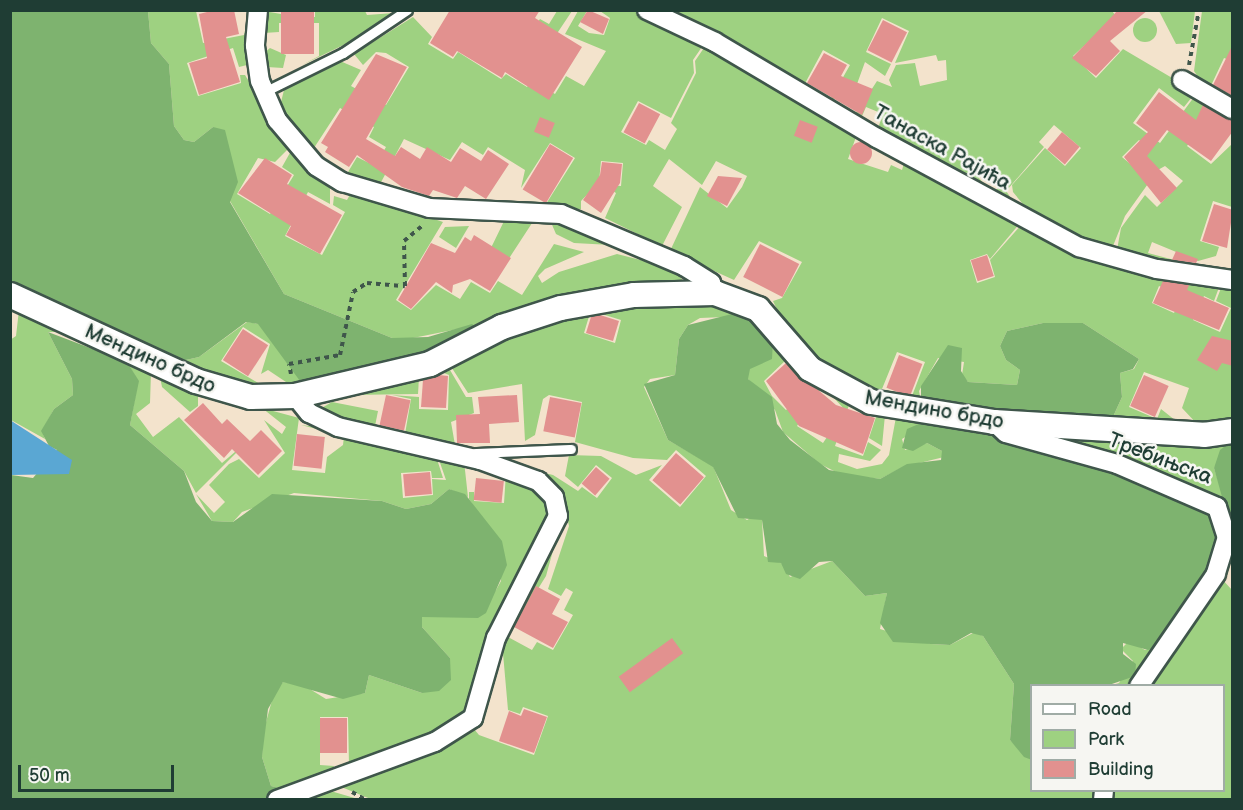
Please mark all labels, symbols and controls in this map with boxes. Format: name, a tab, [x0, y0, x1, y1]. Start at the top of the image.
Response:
street label: Танаска Рајића	[869, 100, 1015, 196]
street label: Мендино брдо	[81, 319, 219, 399]
street label: Мендино брдо	[863, 385, 1005, 435]
street label: Требињска	[1105, 428, 1215, 490]
legend	[1030, 684, 1225, 792]
text: Road	[1088, 699, 1132, 720]
text: Park	[1088, 729, 1124, 750]
scale bar	[21, 753, 177, 791]
text: Building	[1088, 759, 1154, 780]
text: 50 m	[29, 765, 70, 786]

